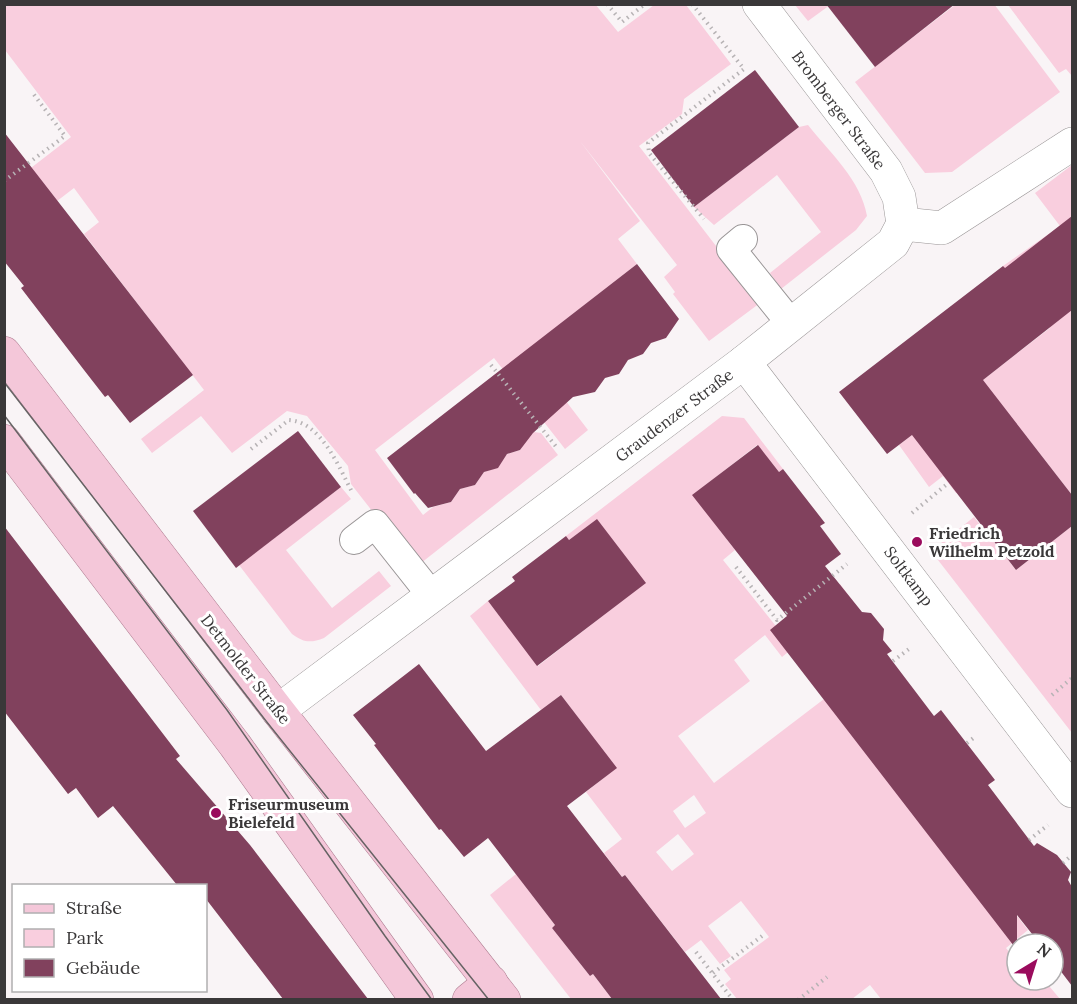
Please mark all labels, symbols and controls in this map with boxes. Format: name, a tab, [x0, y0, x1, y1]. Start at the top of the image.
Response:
street label: Bromberger Straße	[788, 47, 890, 174]
street label: Graudenzer Straße	[611, 364, 737, 466]
place label: Friedrich Wilhelm Petzold	[929, 523, 1055, 561]
marker: Friedrich Wilhelm Petzold	[910, 535, 924, 549]
street label: Soltkamp	[880, 542, 938, 610]
street label: Detmolder Straße	[197, 610, 295, 728]
place label: Friseurmuseum Bielefeld	[228, 794, 350, 832]
marker: Friseurmuseum Bielefeld	[209, 806, 223, 820]
legend	[12, 884, 207, 992]
text: Straße	[66, 896, 122, 919]
text: Park	[66, 926, 104, 949]
north arrow	[1005, 932, 1065, 992]
text: N	[1033, 938, 1055, 962]
text: Gebäude	[66, 956, 141, 979]

